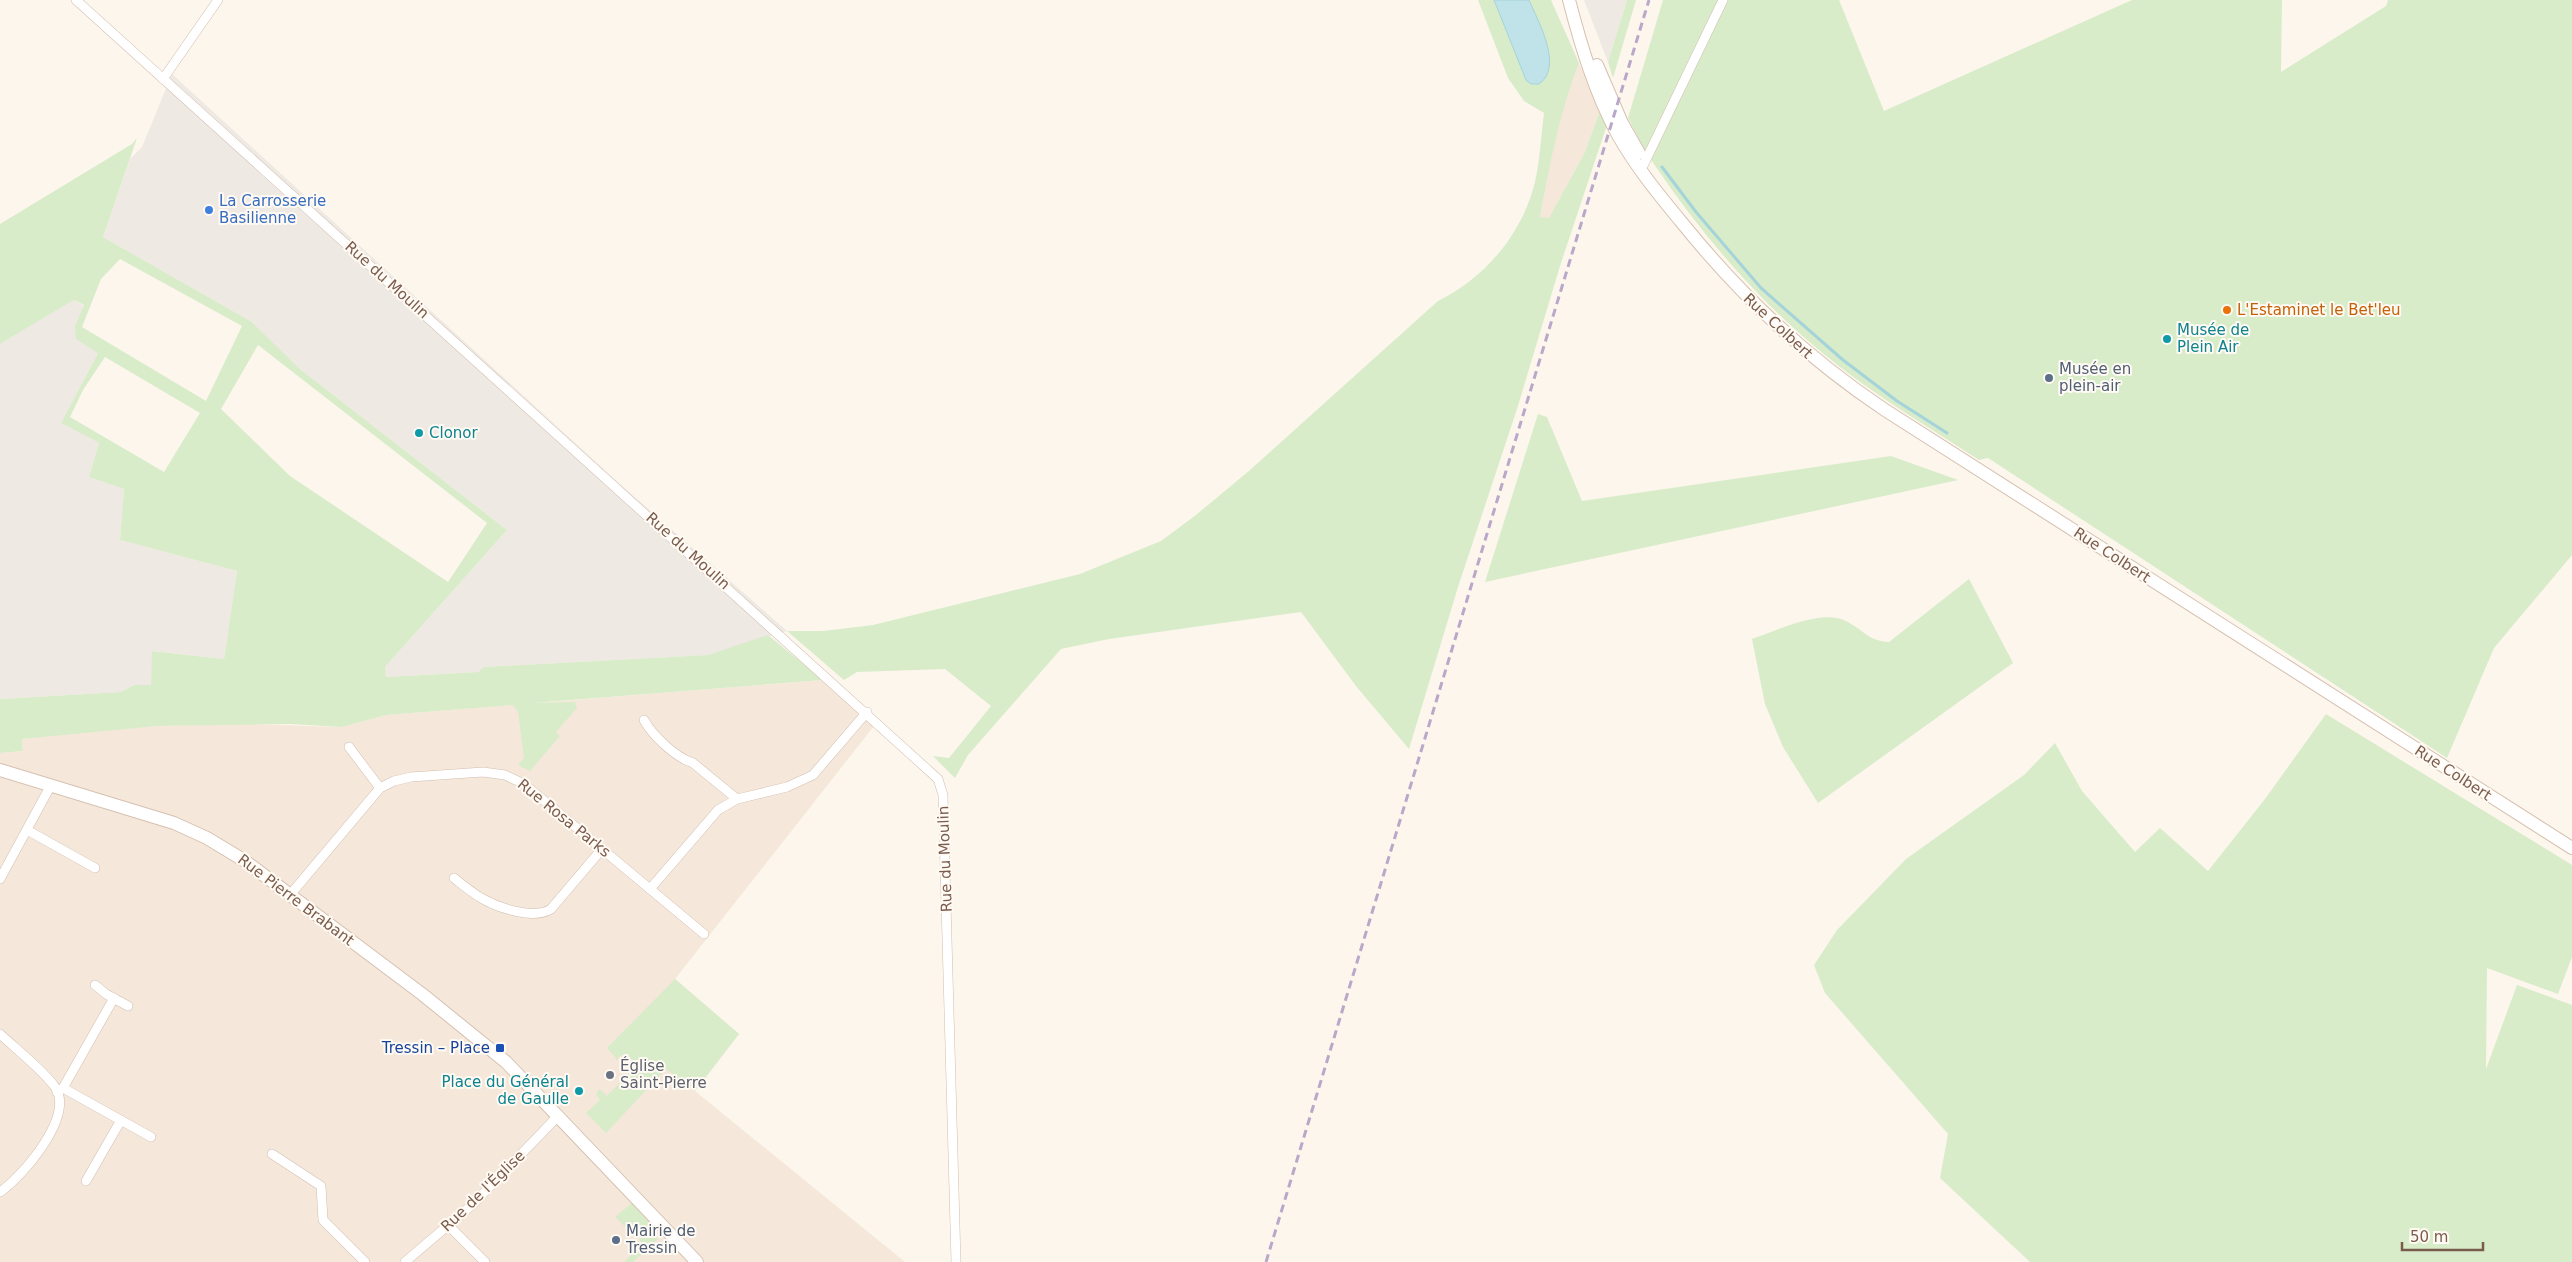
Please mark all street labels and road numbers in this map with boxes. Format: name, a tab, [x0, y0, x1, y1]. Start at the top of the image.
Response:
street label: Rue du Moulin	[341, 238, 433, 322]
street label: Rue Colbert	[1740, 289, 1816, 363]
street label: Rue du Moulin	[642, 509, 734, 593]
street label: Rue Colbert	[2070, 524, 2154, 587]
street label: Rue Colbert	[2411, 742, 2495, 805]
street label: Rue Rosa Parks	[514, 775, 614, 861]
street label: Rue du Moulin	[934, 805, 956, 913]
street label: Rue Pierre Brabant	[234, 850, 358, 950]
street label: Rue de l'Église	[437, 1146, 529, 1235]

